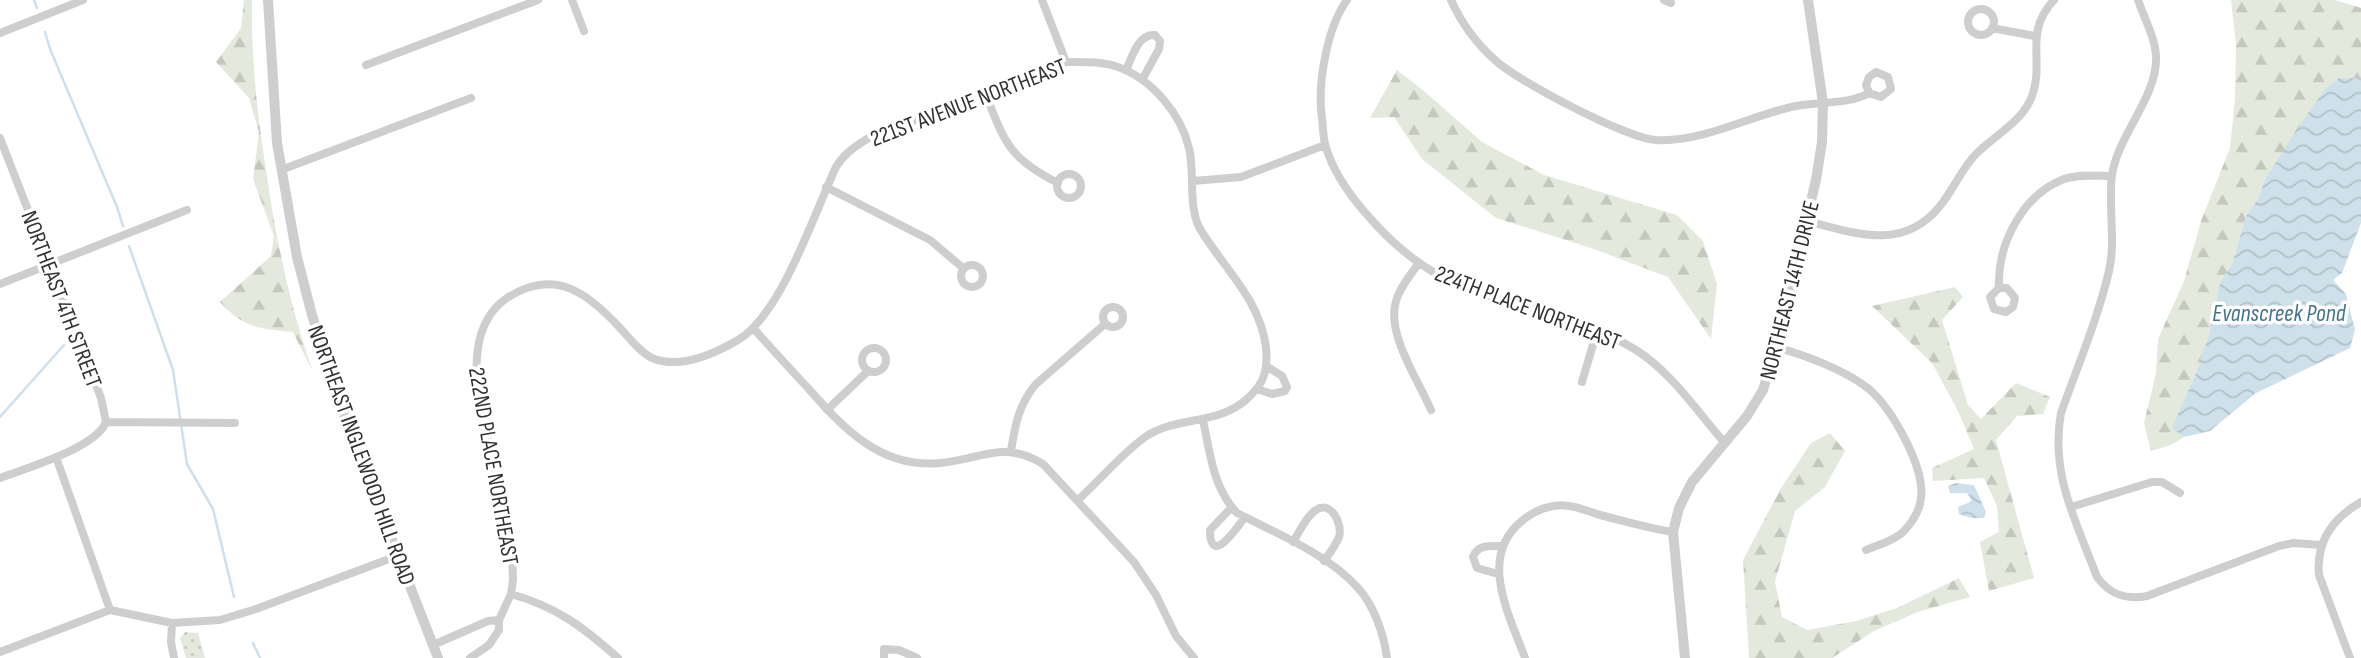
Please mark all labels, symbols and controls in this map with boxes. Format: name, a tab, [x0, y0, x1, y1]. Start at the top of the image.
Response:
street label: 221ST AVENUE NORTHEAST	[866, 53, 1070, 153]
street label: NORTHEAST 14TH DRIVE	[1754, 198, 1826, 383]
street label: NORTHEAST 4TH STREET	[14, 207, 108, 392]
street label: 224TH PLACE NORTHEAST	[1431, 260, 1625, 356]
water label: Evanscreek Pond	[2212, 299, 2347, 328]
street label: NORTHEAST INGLEWOOD HILL ROAD	[301, 322, 421, 589]
street label: 222ND PLACE NORTHEAST	[462, 365, 524, 567]

